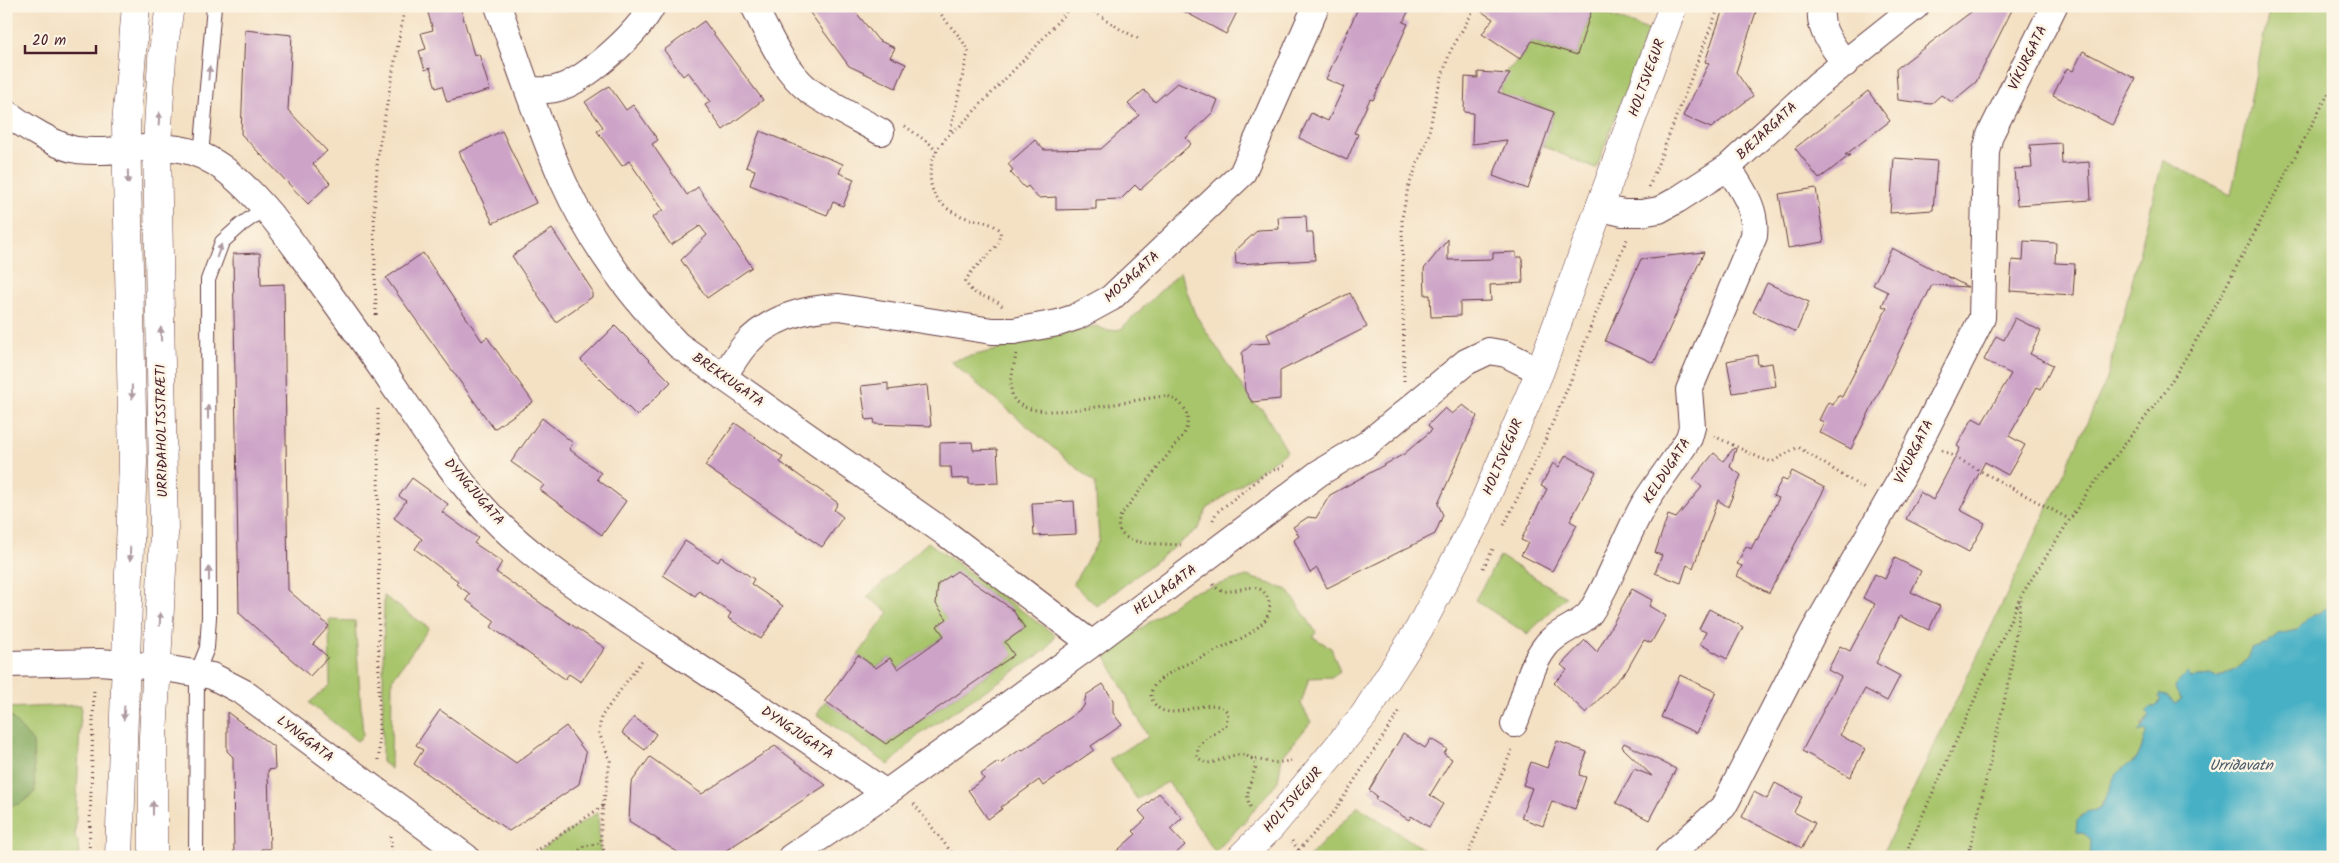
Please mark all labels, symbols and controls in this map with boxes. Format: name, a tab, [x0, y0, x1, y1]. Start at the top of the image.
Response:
scale bar	[25, 22, 96, 54]
street label: VÍKURGATA	[2003, 22, 2053, 94]
text: 20 m	[32, 29, 66, 53]
street label: HOLTSVEGUR	[1623, 36, 1671, 120]
one-way arrow	[205, 64, 213, 80]
street label: BÆJARGATA	[1731, 97, 1803, 165]
one-way arrow	[155, 111, 163, 127]
one-way arrow	[124, 169, 132, 185]
one-way arrow	[215, 243, 223, 258]
street label: MOSAGATA	[1099, 246, 1165, 308]
one-way arrow	[156, 326, 164, 342]
street label: BREKKUGATA	[688, 347, 768, 413]
street label: URRIÐAHOLTSSTRÆTI	[150, 364, 174, 498]
one-way arrow	[128, 384, 136, 400]
one-way arrow	[204, 403, 212, 419]
street label: HOLTSVEGUR	[1477, 415, 1529, 499]
street label: VÍKURGATA	[1888, 416, 1940, 488]
street label: KELDUGATA	[1637, 434, 1697, 508]
street label: DYNGJUGATA	[438, 453, 510, 531]
one-way arrow	[126, 547, 134, 563]
street label: HELLAGATA	[1128, 559, 1202, 621]
one-way arrow	[205, 566, 213, 582]
one-way arrow	[156, 610, 164, 626]
street label: DYNGJUGATA	[756, 701, 838, 765]
one-way arrow	[120, 705, 128, 721]
street label: LYNGGATA	[272, 710, 338, 768]
water label: Urriðavatn	[2209, 754, 2274, 778]
street label: HOLTSVEGUR	[1258, 762, 1328, 838]
one-way arrow	[149, 800, 157, 816]

